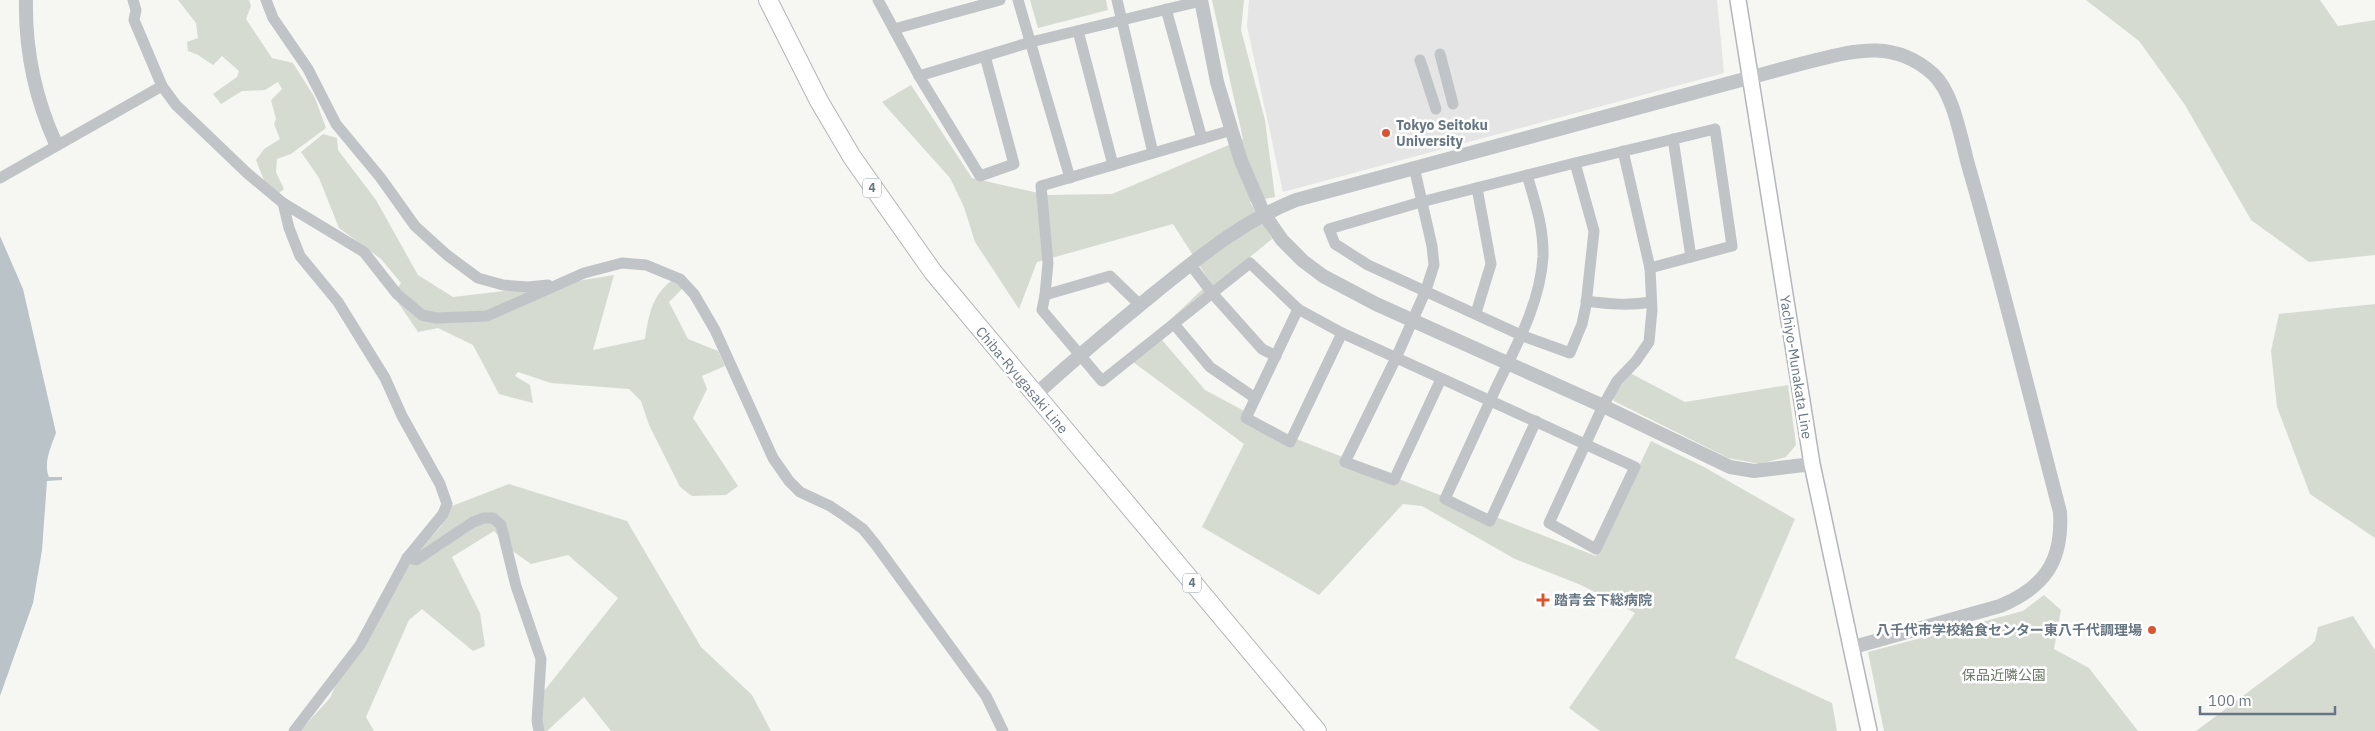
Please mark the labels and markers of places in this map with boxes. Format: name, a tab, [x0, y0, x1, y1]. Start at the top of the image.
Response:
place label: Tokyo Seitoku University	[1396, 116, 1488, 150]
marker: Tokyo Seitoku University	[1380, 127, 1392, 139]
place label: 踏青会下総病院	[1554, 591, 1652, 609]
marker: 踏青会下総病院	[1536, 593, 1550, 607]
place label: 八千代市学校給食センター東八千代調理場	[1876, 621, 2142, 639]
marker: 八千代市学校給食センター東八千代調理場	[2146, 624, 2158, 636]

